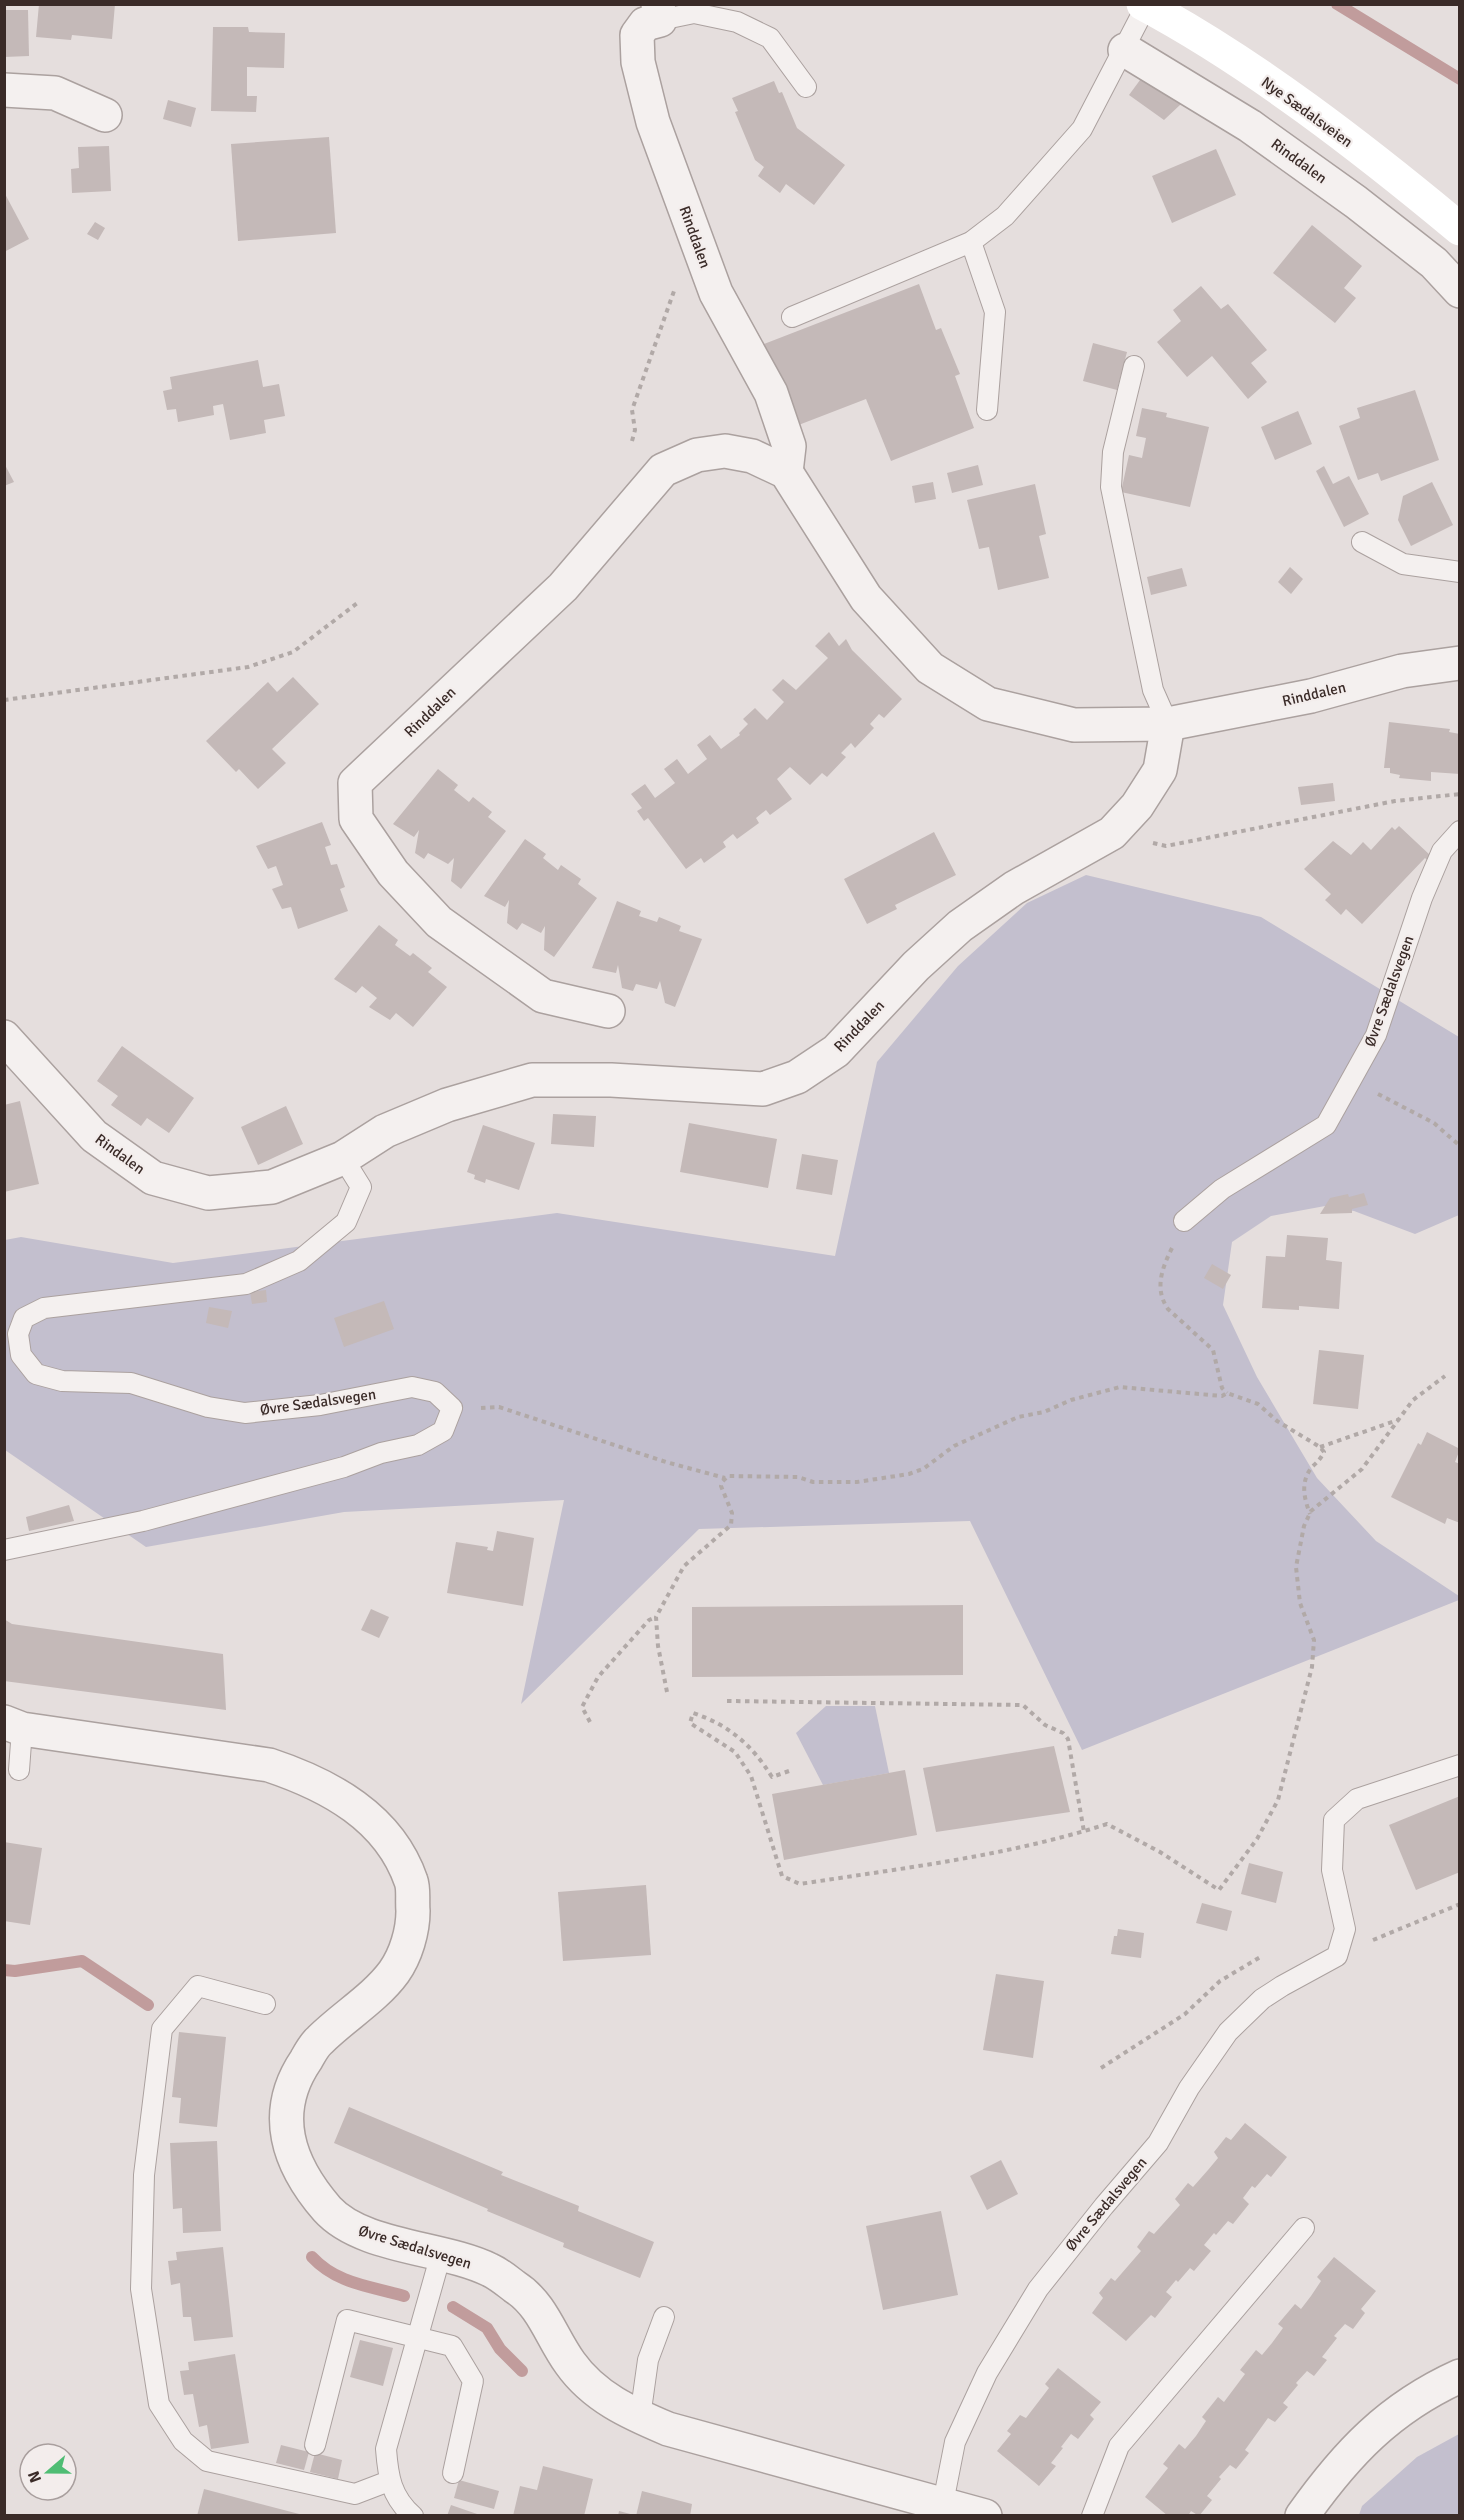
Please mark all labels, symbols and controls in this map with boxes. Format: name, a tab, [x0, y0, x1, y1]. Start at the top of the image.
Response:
street label: Nye Sædalsveien	[1258, 73, 1356, 151]
street label: Rinddalen	[1268, 135, 1330, 187]
street label: Rinddalen	[675, 204, 715, 270]
street label: Rinddalen	[1280, 678, 1348, 710]
street label: Rinddalen	[400, 683, 460, 741]
street label: Øvre Sædalsvegen	[1361, 933, 1417, 1049]
street label: Rinddalen	[830, 996, 888, 1056]
street label: Rindalen	[92, 1130, 148, 1178]
street label: Øvre Sædalsvegen	[259, 1385, 377, 1419]
street label: Øvre Sædalsvegen	[1061, 2153, 1151, 2255]
street label: Øvre Sædalsvegen	[356, 2221, 474, 2273]
north arrow	[18, 2442, 78, 2502]
text: N	[24, 2468, 46, 2485]

